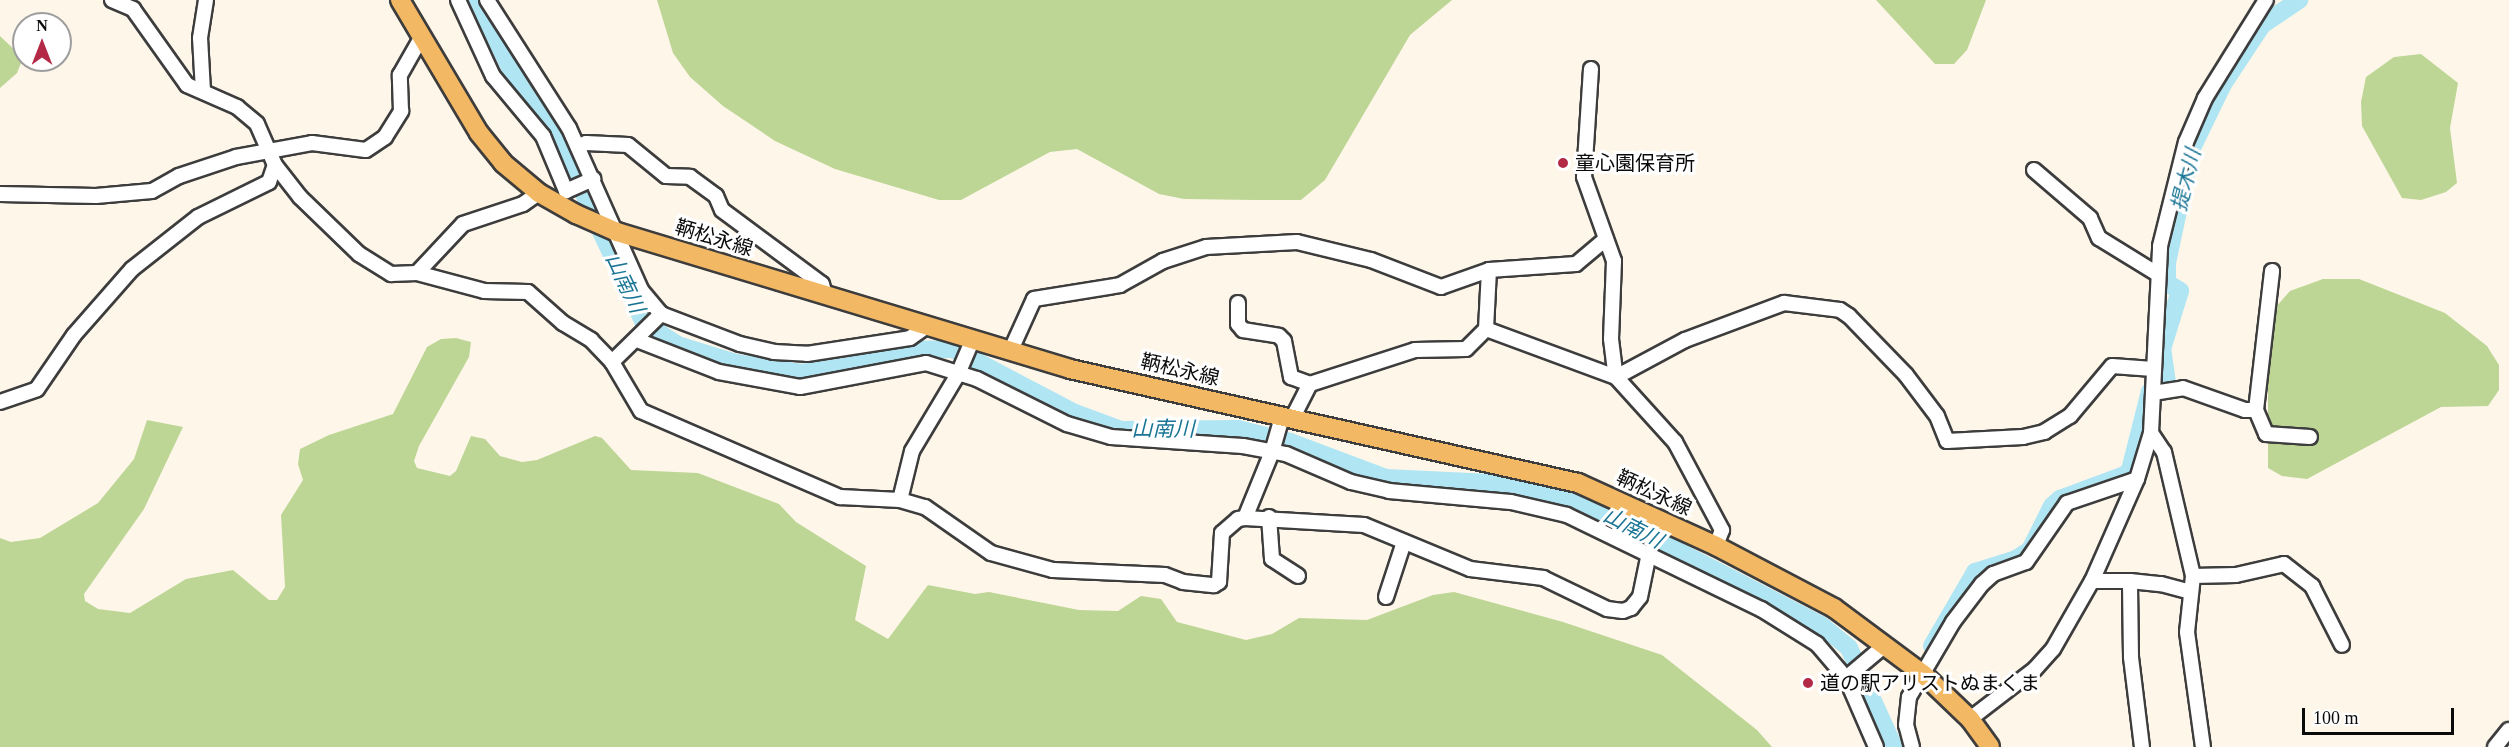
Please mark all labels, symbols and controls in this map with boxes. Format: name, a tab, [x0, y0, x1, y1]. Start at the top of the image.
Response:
north arrow	[12, 12, 72, 72]
text: N	[36, 17, 48, 34]
water label: 提木川	[2166, 146, 2206, 214]
place label: 童心園保育所	[1575, 151, 1695, 175]
marker: 童心園保育所	[1556, 156, 1570, 170]
street label: 鞆松永線	[672, 215, 756, 261]
water label: 山南川	[600, 249, 650, 317]
street label: 鞆松永線	[1138, 349, 1222, 391]
water label: 山南川	[1132, 416, 1194, 442]
street label: 鞆松永線	[1613, 465, 1695, 521]
water label: 山南川	[1599, 502, 1667, 554]
place label: 道の駅アリストぬまくま	[1820, 671, 2040, 695]
marker: 道の駅アリストぬまくま	[1801, 676, 1815, 690]
scale bar	[2305, 696, 2456, 734]
text: 100 m	[2313, 708, 2359, 728]

